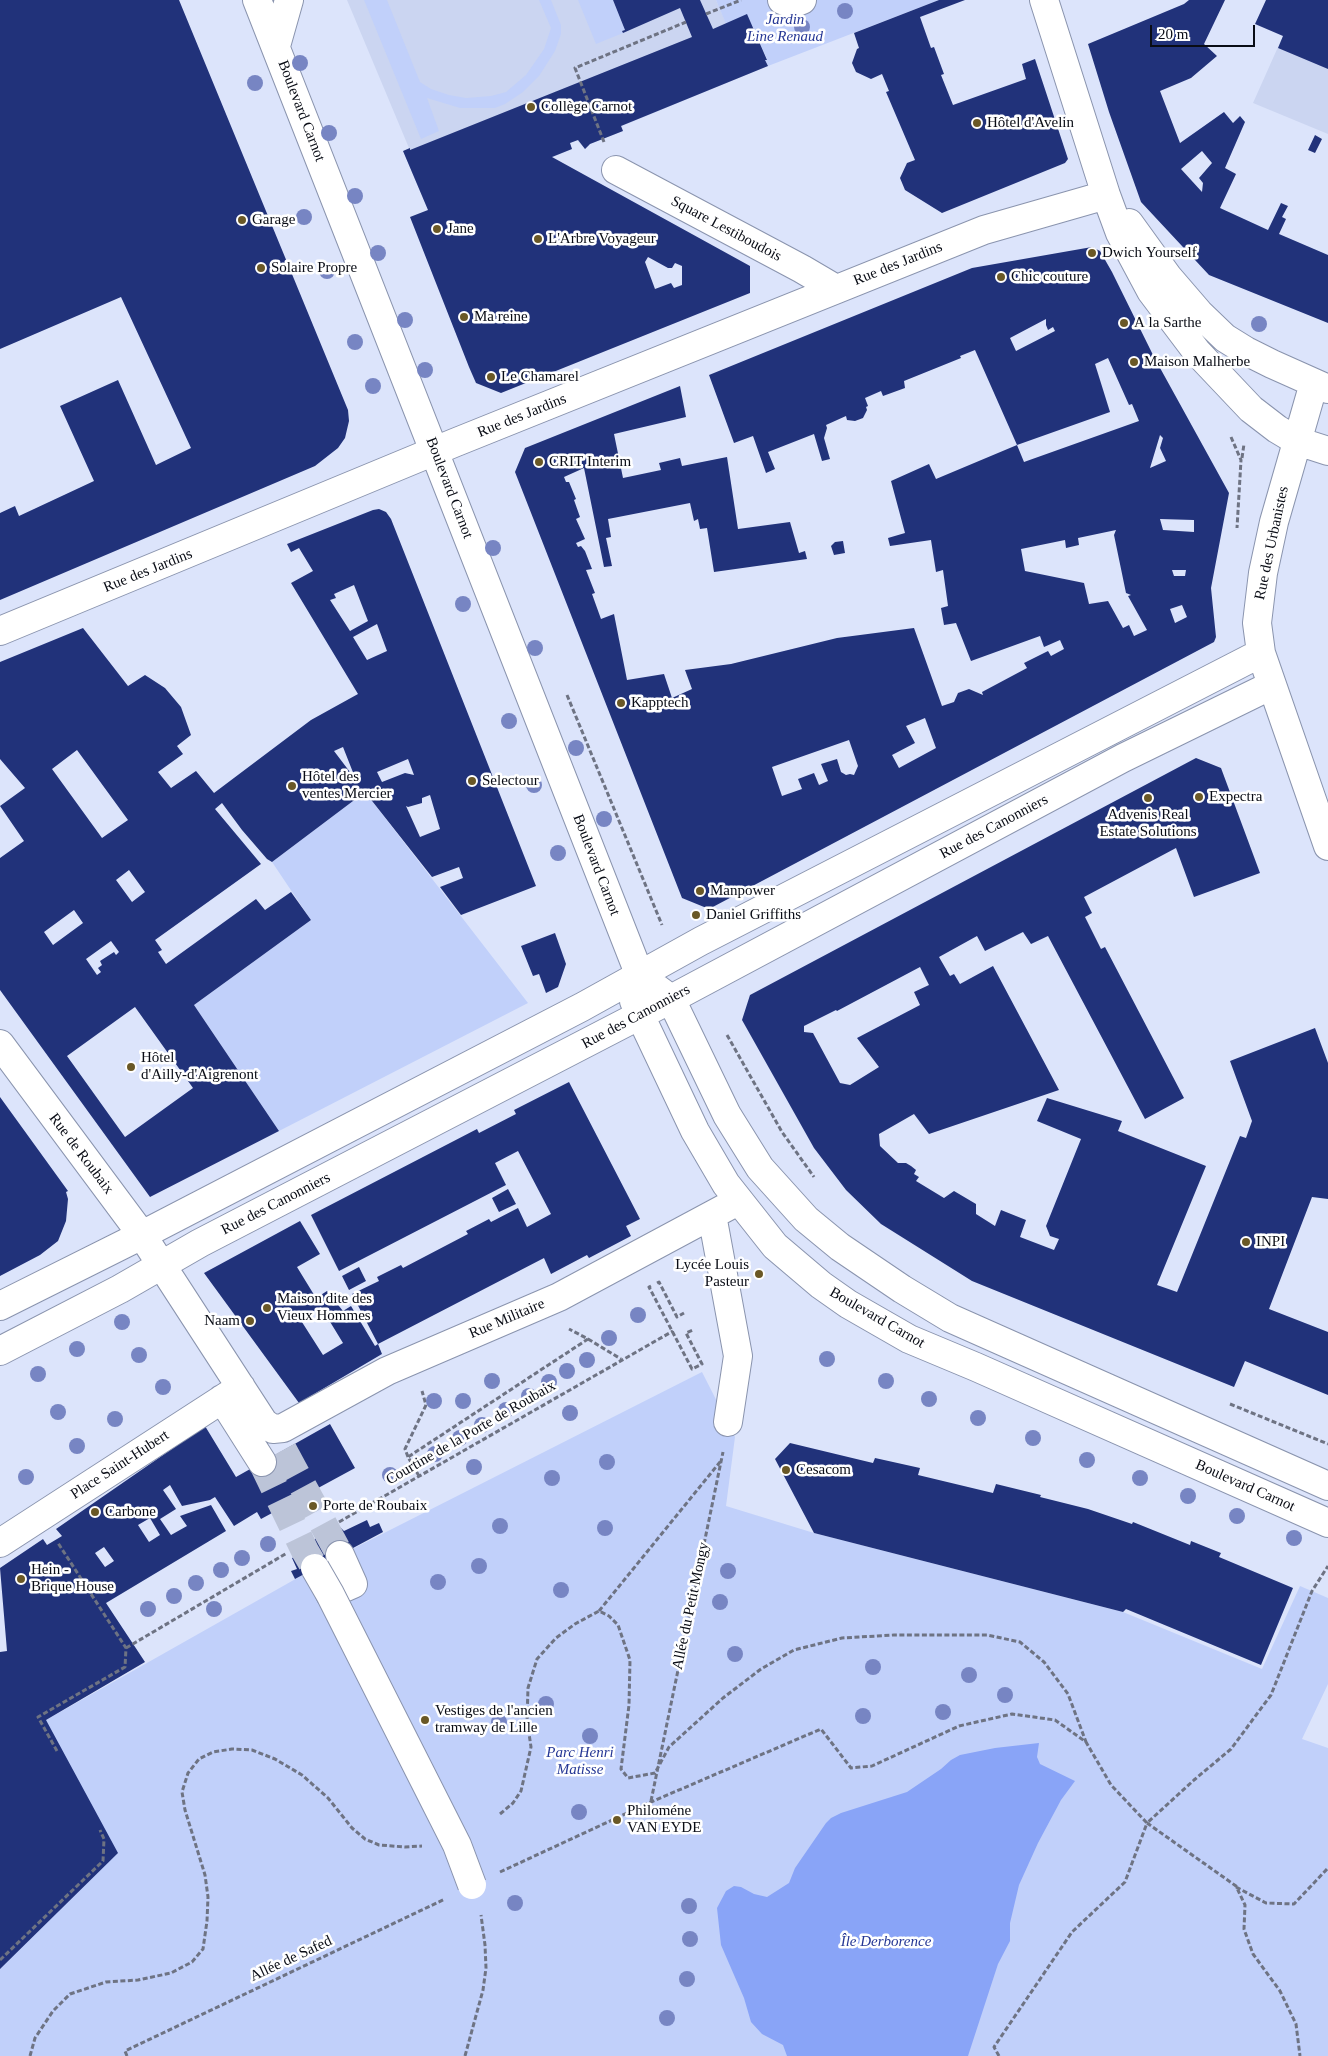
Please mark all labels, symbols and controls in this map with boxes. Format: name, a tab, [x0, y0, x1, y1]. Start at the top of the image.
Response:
park label: Jardin Line Renaud	[747, 11, 823, 46]
scale bar	[1153, 15, 1258, 47]
text: 20 m	[1158, 26, 1188, 42]
street label: Boulevard Carnot	[273, 58, 329, 164]
place label: Collège Carnot	[541, 98, 632, 116]
marker: Collège Carnot	[525, 101, 537, 113]
place label: Hôtel d'Avelin	[987, 114, 1074, 132]
marker: Hôtel d'Avelin	[971, 117, 983, 129]
street label: Square Lestiboudois	[668, 192, 784, 266]
place label: Garage	[252, 211, 295, 229]
marker: Garage	[236, 214, 248, 226]
place label: Jane	[447, 220, 474, 238]
marker: Jane	[431, 223, 443, 235]
place label: L'Arbre Voyageur	[548, 230, 656, 248]
marker: L'Arbre Voyageur	[532, 233, 544, 245]
street label: Rue des Jardins	[851, 238, 945, 290]
place label: Dwich Yourself	[1102, 244, 1197, 262]
marker: Dwich Yourself	[1086, 247, 1098, 259]
place label: Solaire Propre	[271, 259, 357, 277]
marker: Solaire Propre	[255, 262, 267, 274]
place label: Chic couture	[1011, 268, 1088, 286]
marker: Chic couture	[995, 271, 1007, 283]
place label: Ma reine	[474, 308, 528, 326]
marker: Ma reine	[458, 311, 470, 323]
place label: A la Sarthe	[1134, 314, 1201, 332]
marker: A la Sarthe	[1118, 317, 1130, 329]
place label: Maison Malherbe	[1144, 353, 1250, 371]
marker: Maison Malherbe	[1128, 356, 1140, 368]
place label: Le Chamarel	[501, 368, 579, 386]
marker: Le Chamarel	[485, 371, 497, 383]
street label: Rue des Jardins	[475, 390, 569, 442]
street label: Boulevard Carnot	[421, 435, 477, 541]
place label: CRIT Interim	[549, 453, 631, 471]
marker: CRIT Interim	[533, 456, 545, 468]
street label: Rue des Urbanistes	[1251, 484, 1293, 602]
street label: Rue des Jardins	[101, 545, 195, 597]
place label: Kapptech	[631, 694, 688, 712]
marker: Kapptech	[615, 697, 627, 709]
place label: Hôtel des ventes Mercier	[302, 768, 392, 803]
place label: Selectour	[482, 772, 539, 790]
marker: Selectour	[466, 775, 478, 787]
marker: Hôtel des ventes Mercier	[286, 780, 298, 792]
place label: Expectra	[1209, 788, 1262, 806]
street label: Rue des Canonniers	[937, 791, 1051, 863]
marker: Expectra	[1193, 791, 1205, 803]
marker: Advenis Real Estate Solutions	[1142, 792, 1154, 804]
place label: Advenis Real Estate Solutions	[1099, 806, 1197, 841]
street label: Boulevard Carnot	[568, 812, 624, 918]
place label: Manpower	[710, 882, 775, 900]
marker: Manpower	[694, 885, 706, 897]
place label: Daniel Griffiths	[706, 906, 801, 924]
marker: Daniel Griffiths	[690, 909, 702, 921]
street label: Rue des Canonniers	[579, 981, 693, 1053]
place label: Hôtel d'Ailly-d'Aigrenont	[141, 1049, 258, 1084]
marker: Hôtel d'Ailly-d'Aigrenont	[125, 1061, 137, 1073]
street label: Rue de Roubaix	[45, 1110, 117, 1198]
street label: Rue des Canonniers	[218, 1169, 334, 1239]
place label: INPI	[1256, 1233, 1285, 1251]
marker: INPI	[1240, 1236, 1252, 1248]
place label: Lycée Louis Pasteur	[675, 1256, 749, 1291]
marker: Lycée Louis Pasteur	[753, 1268, 765, 1280]
street label: Boulevard Carnot	[826, 1283, 928, 1353]
place label: Maison dite des Vieux Hommes	[277, 1290, 372, 1325]
street label: Rue Militaire	[466, 1295, 548, 1343]
marker: Maison dite des Vieux Hommes	[261, 1302, 273, 1314]
place label: Naam	[204, 1312, 240, 1330]
marker: Naam	[244, 1315, 256, 1327]
street label: Courtine de la Porte de Roubaix	[383, 1377, 559, 1489]
street label: Place Saint-Hubert	[67, 1426, 173, 1504]
street label: Boulevard Carnot	[1192, 1456, 1298, 1516]
place label: Cesacom	[796, 1461, 851, 1479]
marker: Cesacom	[780, 1464, 792, 1476]
place label: Porte de Roubaix	[323, 1497, 427, 1515]
marker: Porte de Roubaix	[307, 1500, 319, 1512]
place label: Carbone	[105, 1503, 156, 1521]
marker: Carbone	[89, 1506, 101, 1518]
street label: Allée du Petit Mongy	[669, 1541, 713, 1671]
place label: Hein - Brique House	[31, 1561, 114, 1596]
marker: Hein - Brique House	[15, 1573, 27, 1585]
place label: Vestiges de l'ancien tramway de Lille	[435, 1702, 553, 1737]
marker: Vestiges de l'ancien tramway de Lille	[419, 1714, 431, 1726]
park label: Parc Henri Matisse	[546, 1744, 614, 1779]
place label: Philoméne VAN EYDE	[627, 1802, 701, 1837]
marker: Philoméne VAN EYDE	[611, 1814, 623, 1826]
street label: Allée de Safed	[247, 1932, 335, 1986]
park label: Île Derborence	[841, 1933, 931, 1951]

